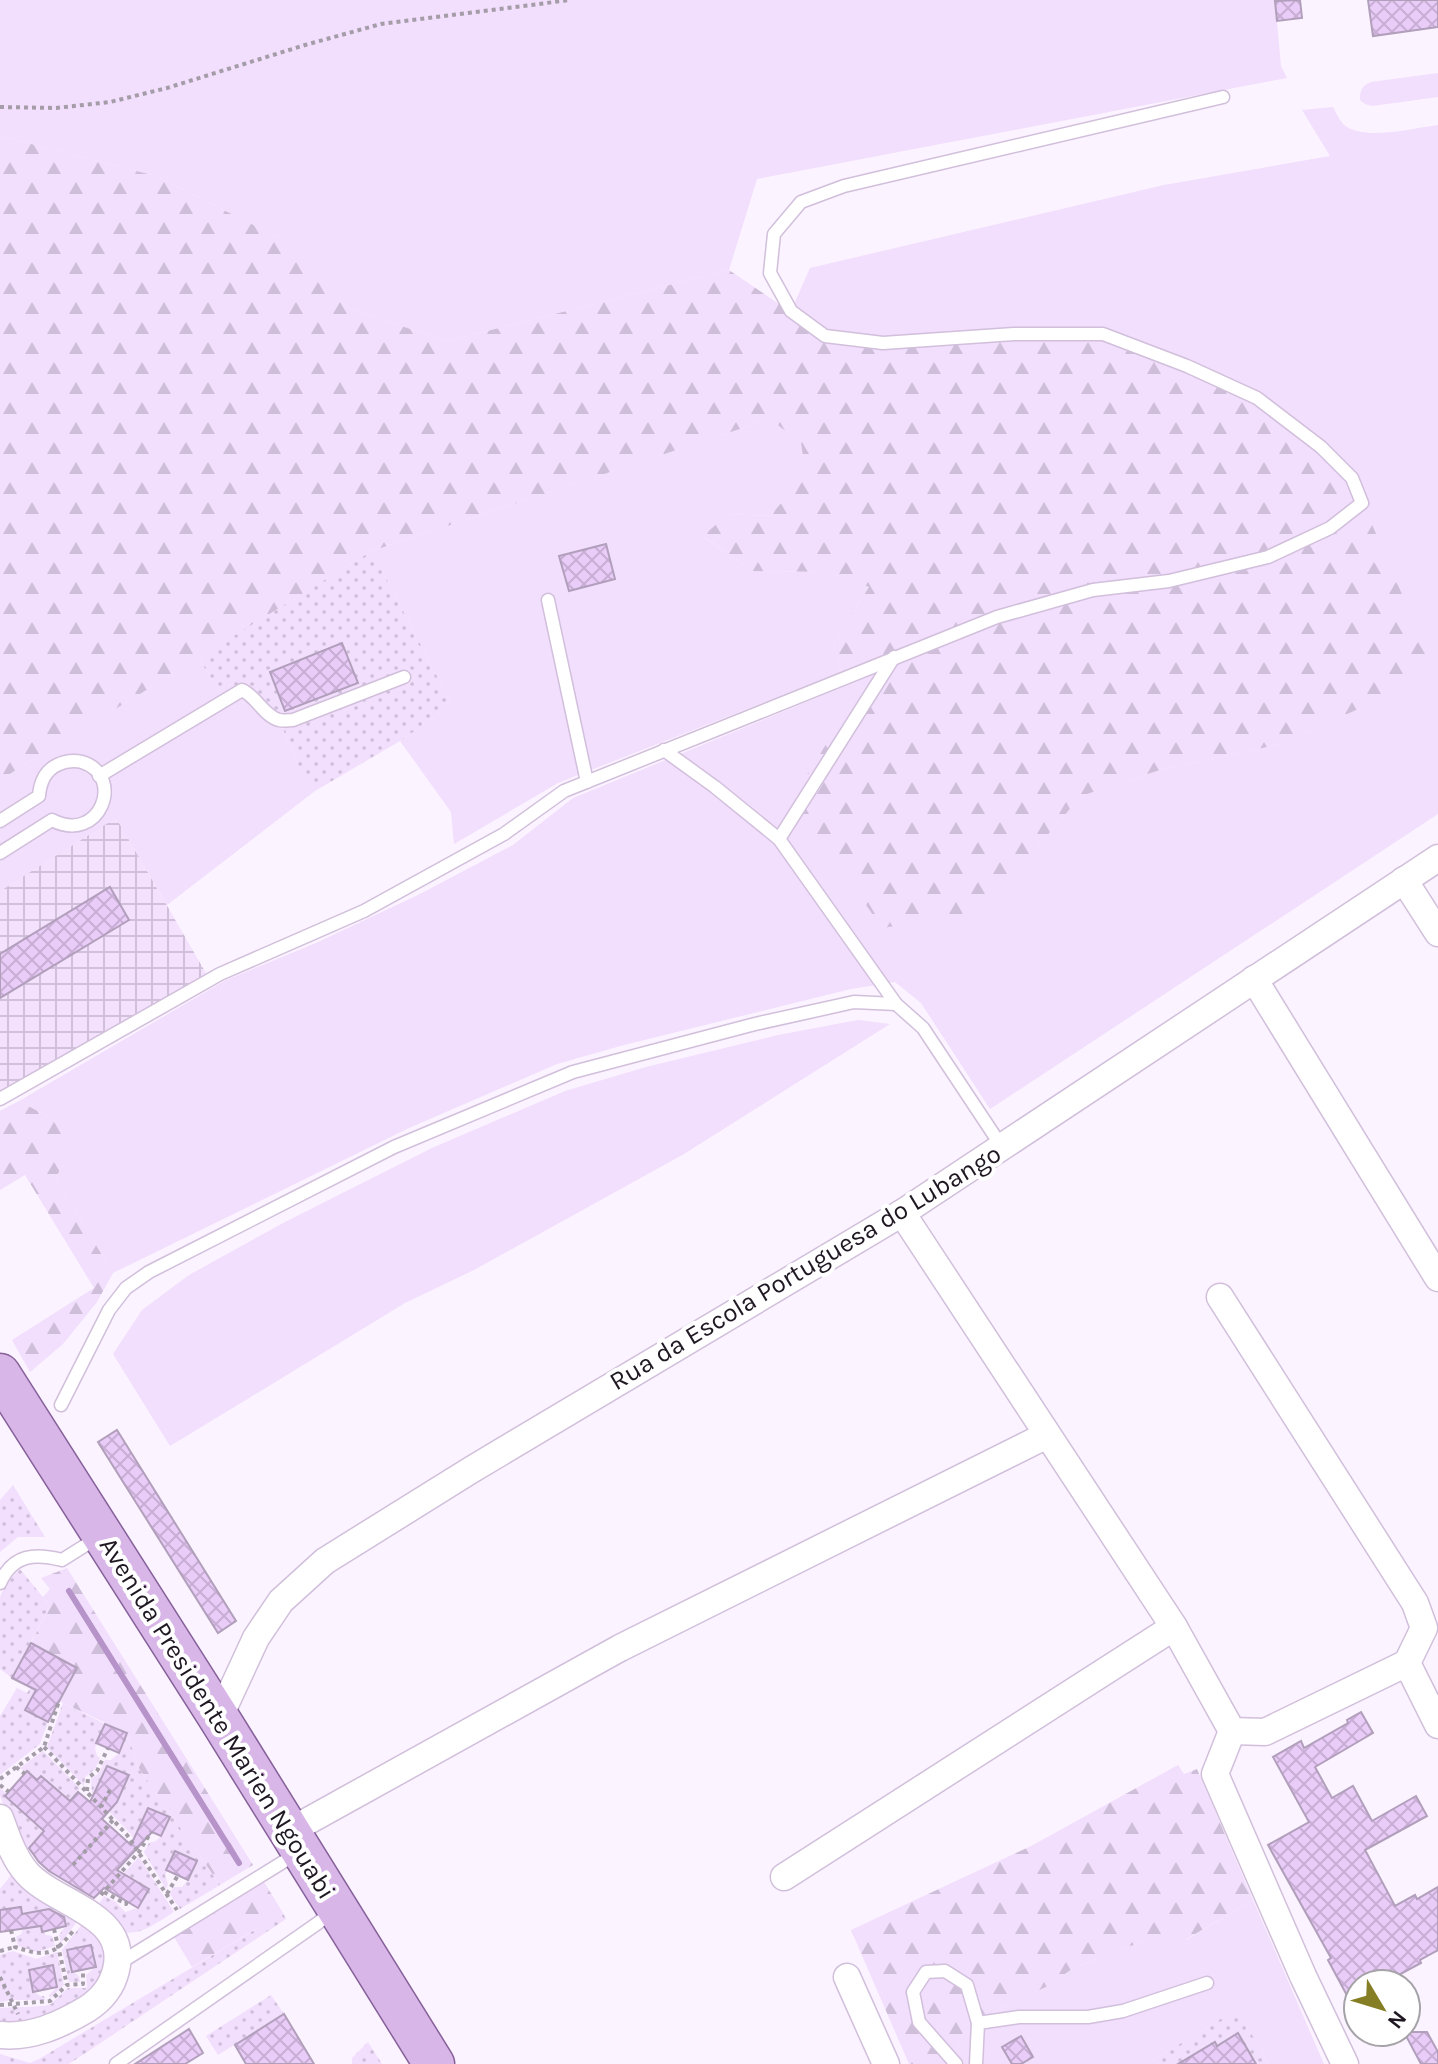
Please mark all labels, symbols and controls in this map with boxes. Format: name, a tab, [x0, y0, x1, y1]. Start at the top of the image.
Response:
street label: Rua da Escola Portuguesa do Lubango	[604, 1138, 1007, 1397]
street label: Avenida Presidente Marien Ngouabi	[93, 1532, 342, 1905]
north arrow	[1342, 1968, 1422, 2048]
text: N	[1382, 2005, 1412, 2034]

